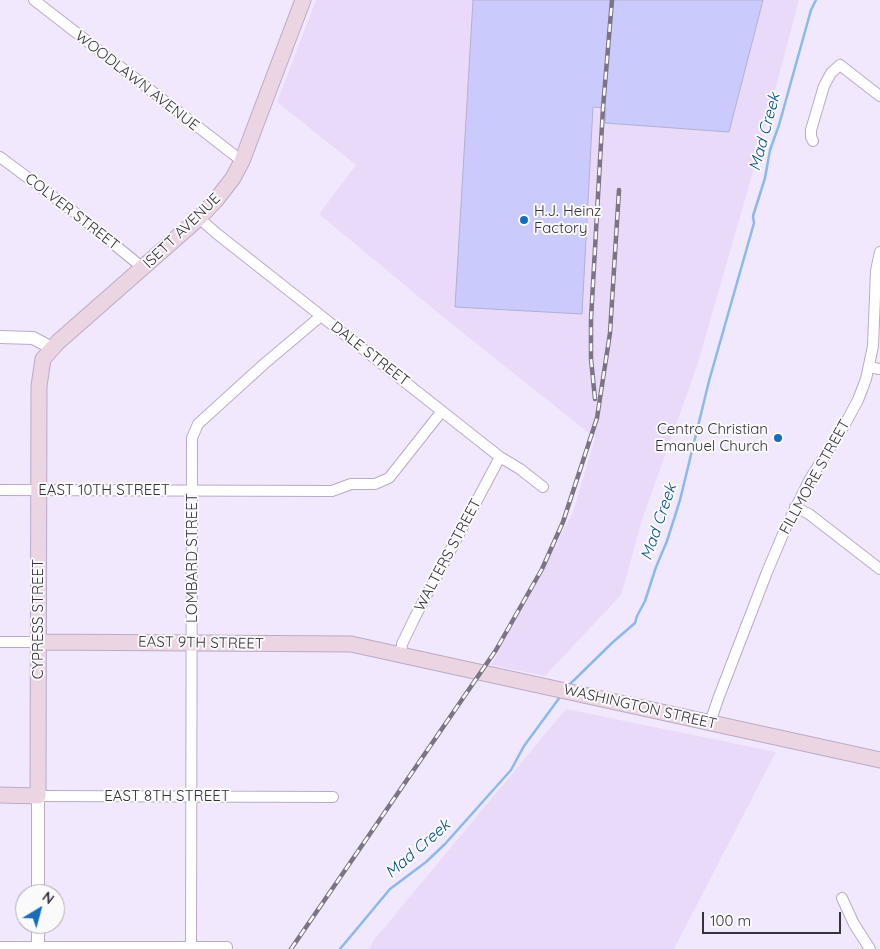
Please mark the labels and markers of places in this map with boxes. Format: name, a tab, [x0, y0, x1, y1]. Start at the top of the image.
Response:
place label: H.J. Heinz Factory	[534, 202, 601, 237]
marker: H.J. Heinz Factory	[518, 214, 530, 226]
place label: Centro Christian Emanuel Church	[655, 420, 768, 455]
marker: Centro Christian Emanuel Church	[772, 432, 784, 444]

